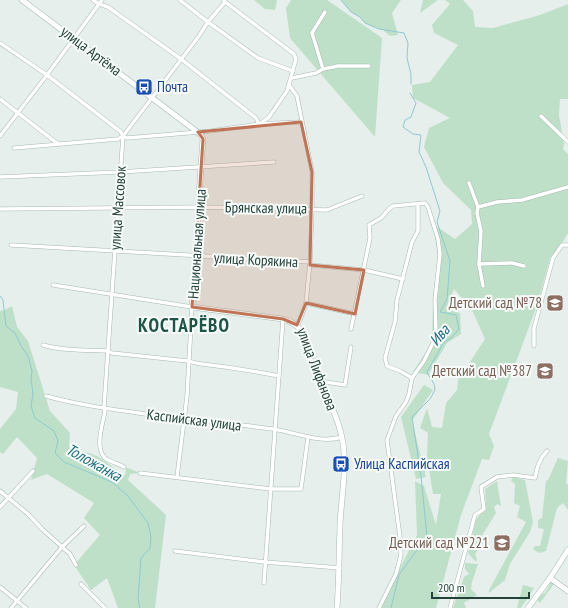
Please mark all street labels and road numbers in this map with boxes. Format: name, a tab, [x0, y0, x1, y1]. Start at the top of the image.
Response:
street label: улица Артёма	[57, 21, 126, 80]
street label: улица Массовок	[105, 165, 130, 251]
street label: Национальная улица	[183, 188, 210, 300]
street label: Брянская улица	[225, 197, 307, 218]
street label: улица Корякина	[213, 248, 299, 271]
street label: улица Лифанова	[293, 325, 342, 413]
street label: Каспийская улица	[146, 404, 242, 435]

